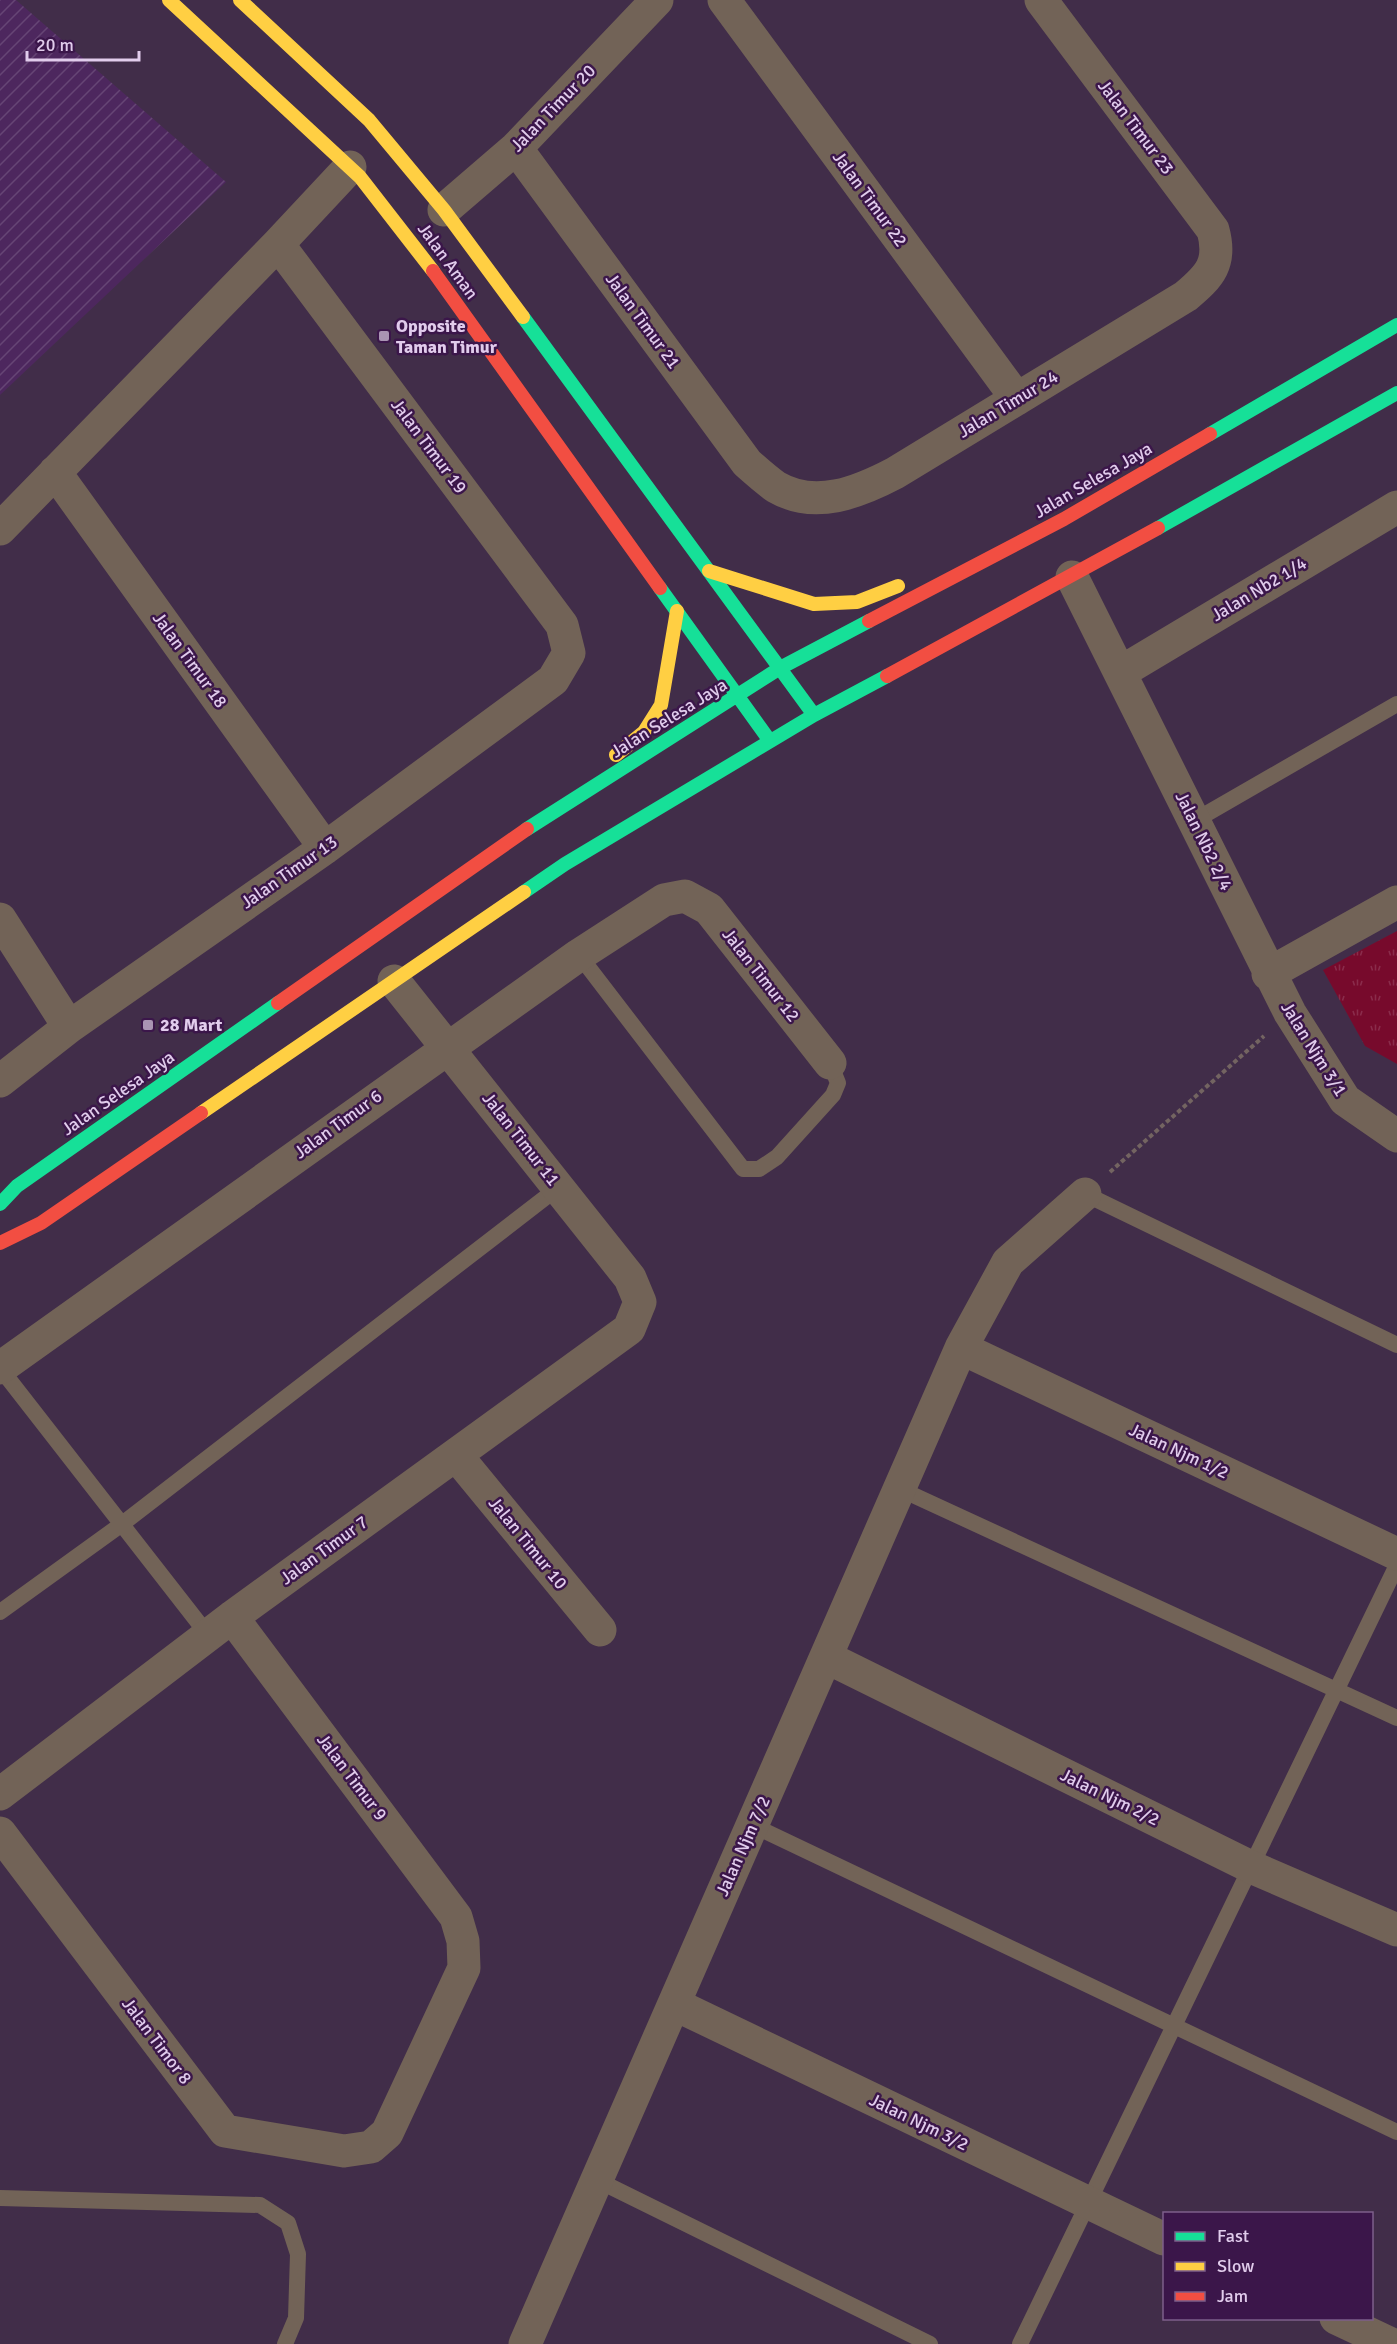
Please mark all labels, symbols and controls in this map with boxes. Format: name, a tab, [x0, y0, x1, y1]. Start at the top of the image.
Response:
scale bar	[27, 24, 140, 62]
text: 20 m	[36, 34, 74, 56]
street label: Jalan Timur 20	[506, 60, 600, 156]
street label: Jalan Timur 23	[1093, 75, 1179, 179]
street label: Jalan Timur 22	[828, 147, 912, 251]
street label: Jalan Aman	[413, 218, 483, 304]
street label: Jalan Timur 21	[601, 269, 685, 373]
place label: Opposite Taman Timur	[396, 315, 498, 358]
marker: Opposite Taman Timur	[377, 329, 391, 343]
street label: Jalan Timur 24	[954, 365, 1062, 443]
street label: Jalan Timur 19	[386, 394, 472, 498]
street label: Jalan Selesa Jaya	[1030, 437, 1156, 523]
street label: Jalan Nb2 1/4	[1207, 552, 1311, 626]
street label: Jalan Timur 18	[148, 608, 232, 712]
street label: Jalan Selesa Jaya	[607, 673, 731, 763]
street label: Jalan Nb2 2/4	[1171, 788, 1238, 894]
street label: Jalan Timur 13	[236, 831, 342, 913]
street label: Jalan Timur 12	[718, 924, 804, 1026]
street label: Jalan Njm 3/1	[1276, 998, 1352, 1100]
place label: 28 Mart	[160, 1014, 222, 1036]
marker: 28 Mart	[141, 1018, 155, 1032]
street label: Jalan Selesa Jaya	[57, 1046, 179, 1140]
street label: Jalan Timur 6	[290, 1085, 386, 1163]
street label: Jalan Timur 11	[478, 1088, 564, 1190]
street label: Jalan Njm 1/2	[1126, 1418, 1232, 1484]
street label: Jalan Timur 10	[484, 1492, 572, 1594]
street label: Jalan Timur 7	[276, 1511, 372, 1589]
street label: Jalan Timur 9	[312, 1729, 392, 1825]
street label: Jalan Njm 2/2	[1057, 1764, 1163, 1830]
street label: Jalan Njm 7/2	[711, 1792, 775, 1900]
street label: Jalan Timor 8	[117, 1993, 197, 2089]
street label: Jalan Njm 3/2	[866, 2089, 972, 2155]
legend	[1163, 2212, 1373, 2320]
text: Fast	[1217, 2225, 1249, 2247]
text: Slow	[1217, 2255, 1254, 2277]
text: Jam	[1217, 2285, 1248, 2307]

